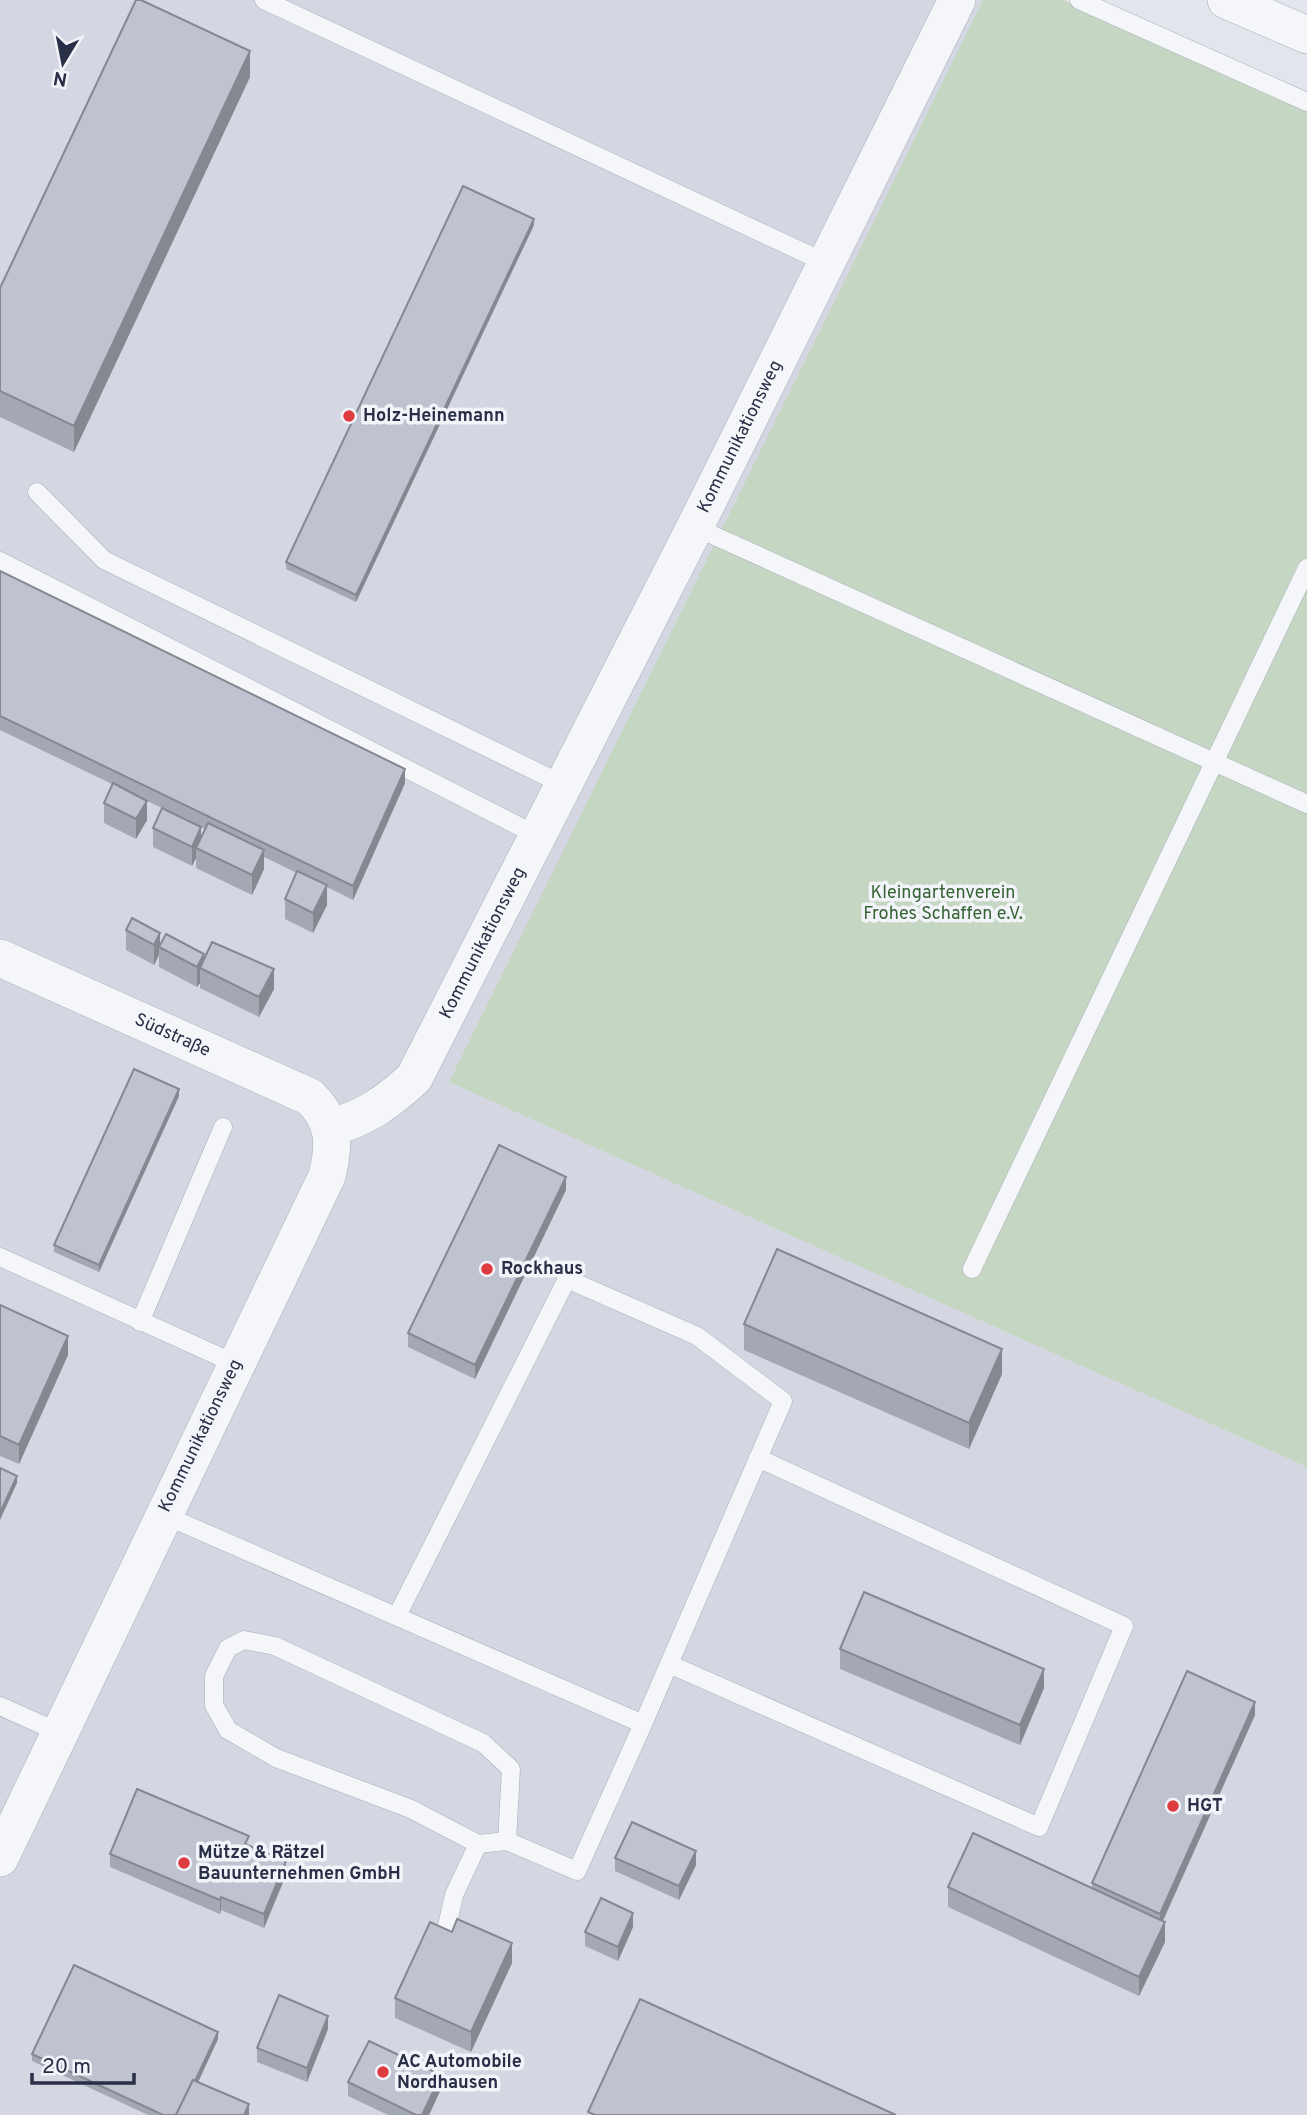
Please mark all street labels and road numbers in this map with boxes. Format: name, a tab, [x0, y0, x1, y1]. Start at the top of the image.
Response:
street label: Kommunikationsweg	[692, 356, 788, 517]
street label: Kommunikationsweg	[434, 863, 531, 1023]
street label: Südstraße	[131, 1008, 214, 1062]
street label: Kommunikationsweg	[154, 1356, 248, 1516]

